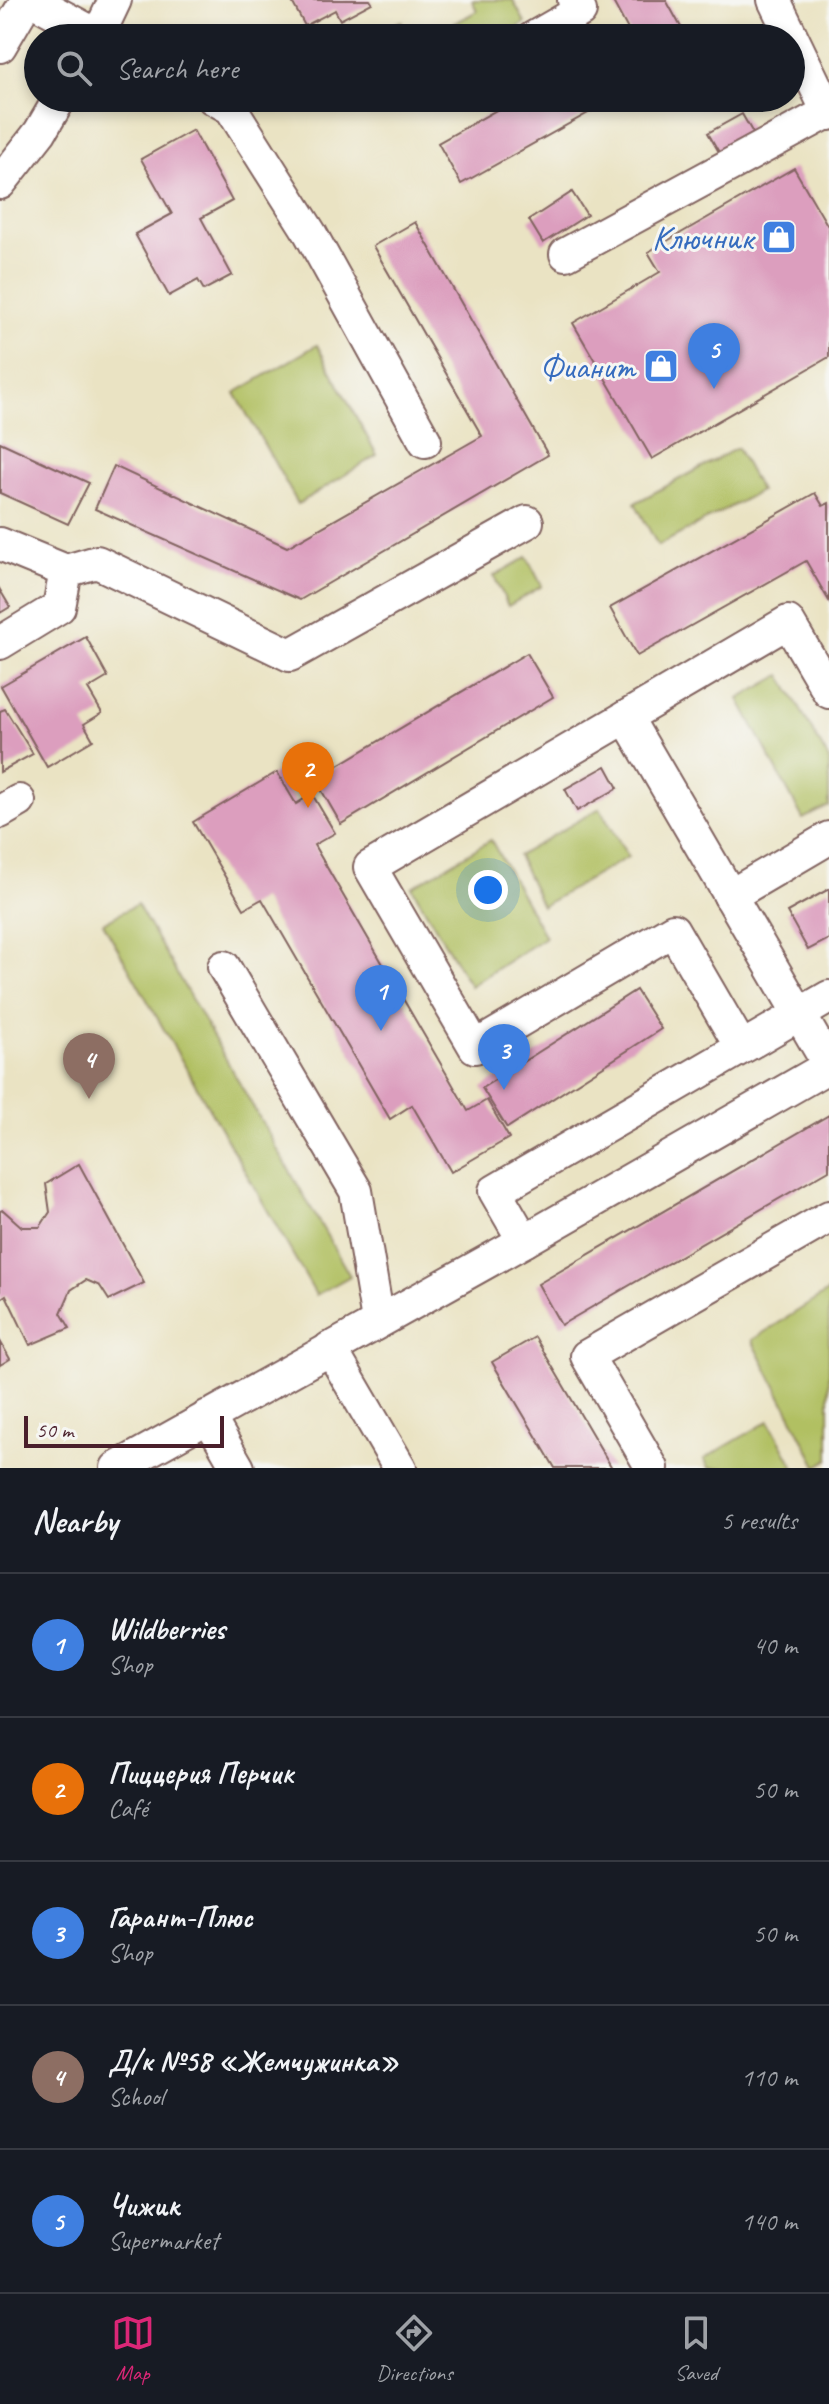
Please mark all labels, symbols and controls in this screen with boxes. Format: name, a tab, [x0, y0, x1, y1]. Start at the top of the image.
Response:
search box	[24, 24, 805, 112]
icon: search	[52, 46, 96, 90]
text: Search here	[116, 49, 238, 87]
place label: Ключник	[652, 216, 756, 259]
shop icon: Ключник	[760, 218, 798, 256]
pin: 5	[688, 323, 740, 389]
place label: Фианит	[540, 345, 637, 388]
shop icon: Фианит	[642, 347, 680, 385]
pin: 2	[282, 742, 334, 808]
your location	[468, 870, 508, 910]
pin: 1	[355, 965, 407, 1031]
pin: 3	[478, 1024, 530, 1090]
pin: 4	[63, 1033, 115, 1099]
scale bar	[24, 1412, 224, 1448]
text: 50 m	[36, 1416, 73, 1444]
text: Nearby	[32, 1499, 118, 1542]
text: 5 results	[721, 1504, 797, 1537]
text: Wildberries	[108, 1610, 225, 1648]
text: 1	[52, 1629, 64, 1662]
text: 40 m	[753, 1629, 797, 1662]
text: Shop	[108, 1648, 152, 1681]
text: Пиццерия Перчик	[108, 1754, 294, 1792]
text: 2	[52, 1773, 64, 1806]
text: 50 m	[753, 1773, 797, 1806]
text: Café	[108, 1792, 148, 1825]
text: Гарант-Плюс	[108, 1898, 253, 1936]
text: 3	[52, 1917, 64, 1950]
text: 50 m	[753, 1917, 797, 1950]
text: Shop	[108, 1936, 152, 1969]
text: Д/к №58 «Жемчужинка»	[108, 2042, 399, 2080]
text: 4	[52, 2061, 64, 2094]
text: 110 m	[741, 2061, 797, 2094]
text: School	[108, 2080, 164, 2113]
text: Чижик	[108, 2186, 179, 2224]
text: 5	[52, 2205, 64, 2238]
text: 140 m	[741, 2205, 797, 2238]
text: Supermarket	[108, 2224, 219, 2257]
tab: Map	[111, 2311, 155, 2387]
tab: Directions	[376, 2311, 453, 2387]
tab: Saved	[674, 2311, 718, 2387]

